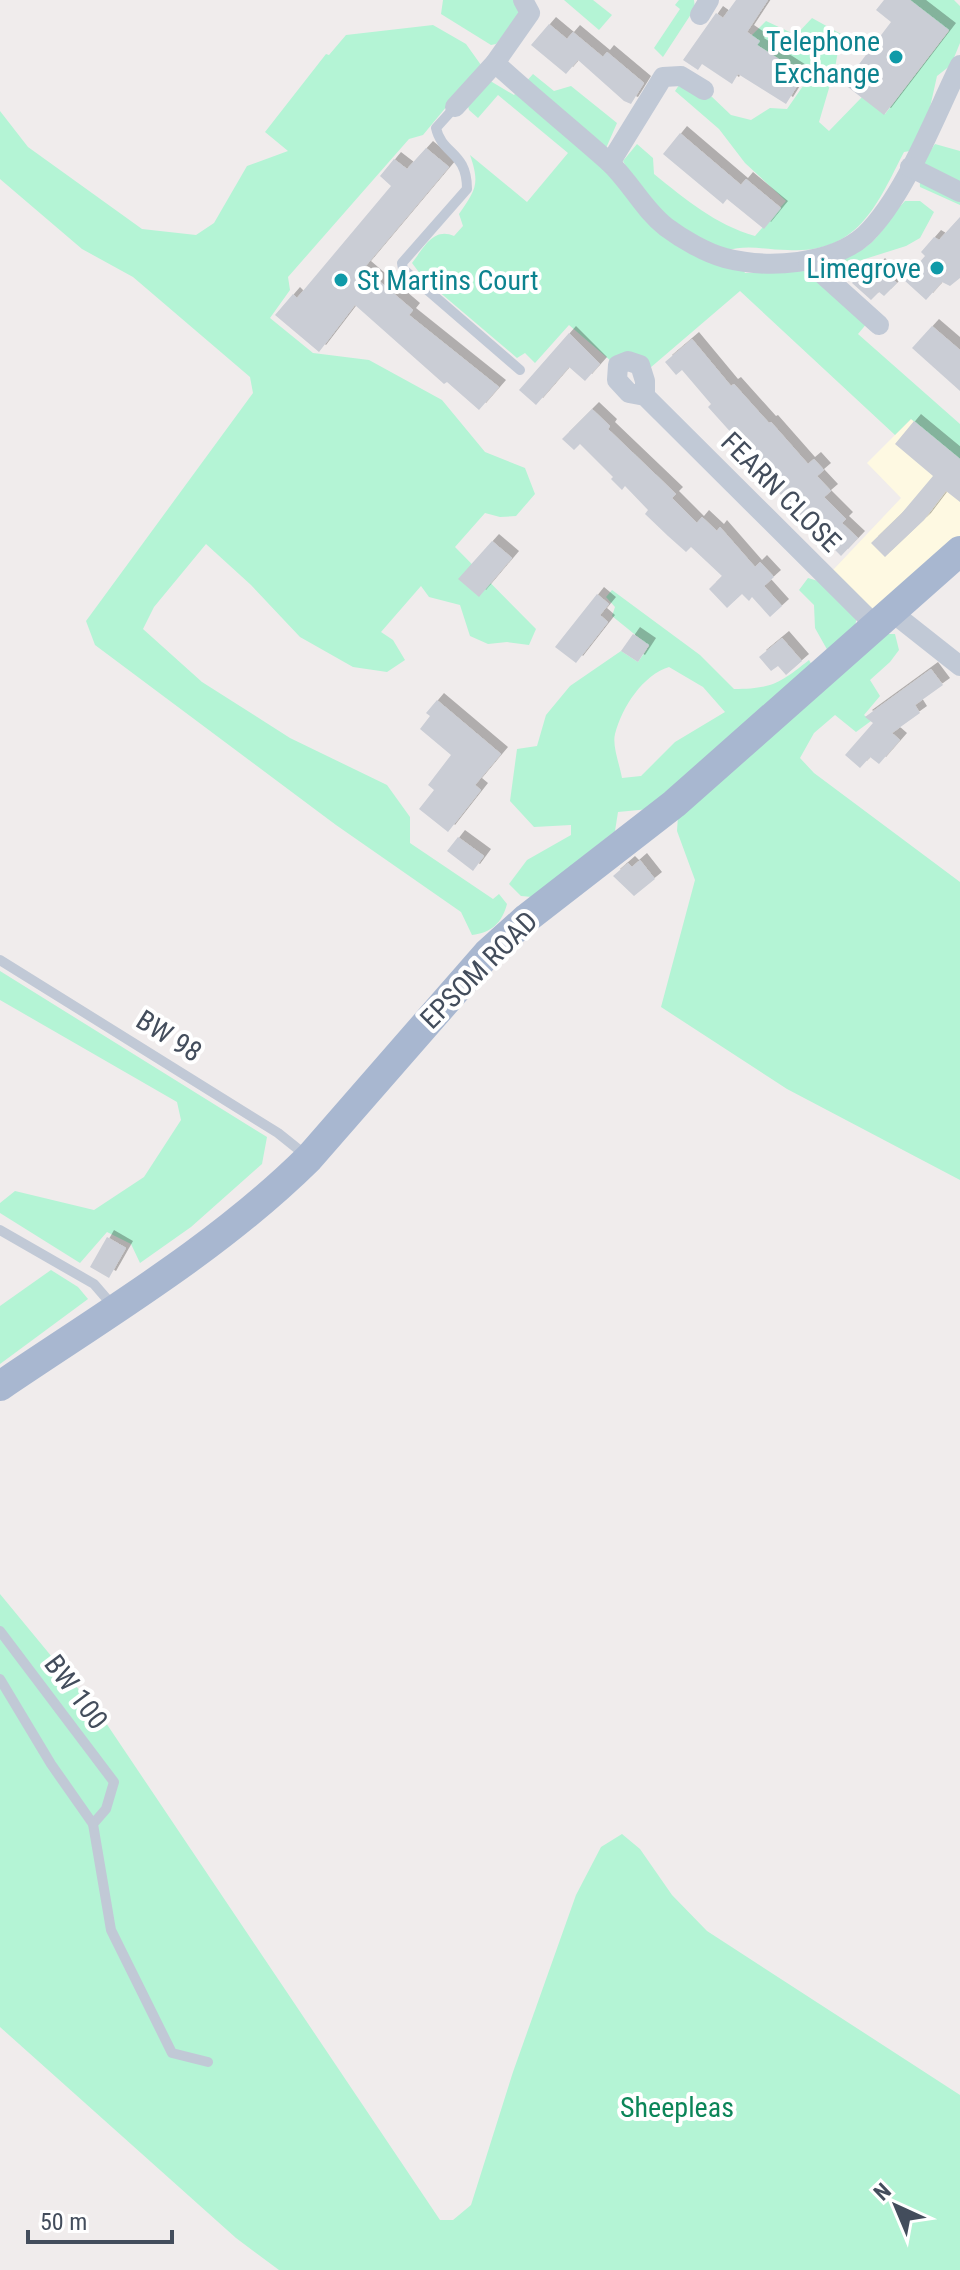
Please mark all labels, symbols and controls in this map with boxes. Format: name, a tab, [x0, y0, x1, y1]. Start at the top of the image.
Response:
place label: Telephone Exchange	[766, 25, 880, 90]
marker: Telephone Exchange	[887, 48, 905, 66]
place label: Limegrove	[806, 252, 921, 285]
marker: Limegrove	[928, 259, 946, 277]
place label: St Martins Court	[357, 264, 538, 297]
marker: St Martins Court	[332, 271, 350, 289]
street label: FEARN CLOSE	[714, 425, 848, 559]
street label: EPSOM ROAD	[414, 905, 544, 1035]
street label: BW 98	[130, 1003, 208, 1069]
street label: BW 100	[37, 1648, 115, 1736]
park label: Sheepleas	[620, 2091, 734, 2124]
north arrow	[856, 2166, 936, 2246]
text: N	[869, 2178, 896, 2206]
scale bar	[28, 2194, 172, 2244]
text: 50 m	[40, 2208, 87, 2236]

